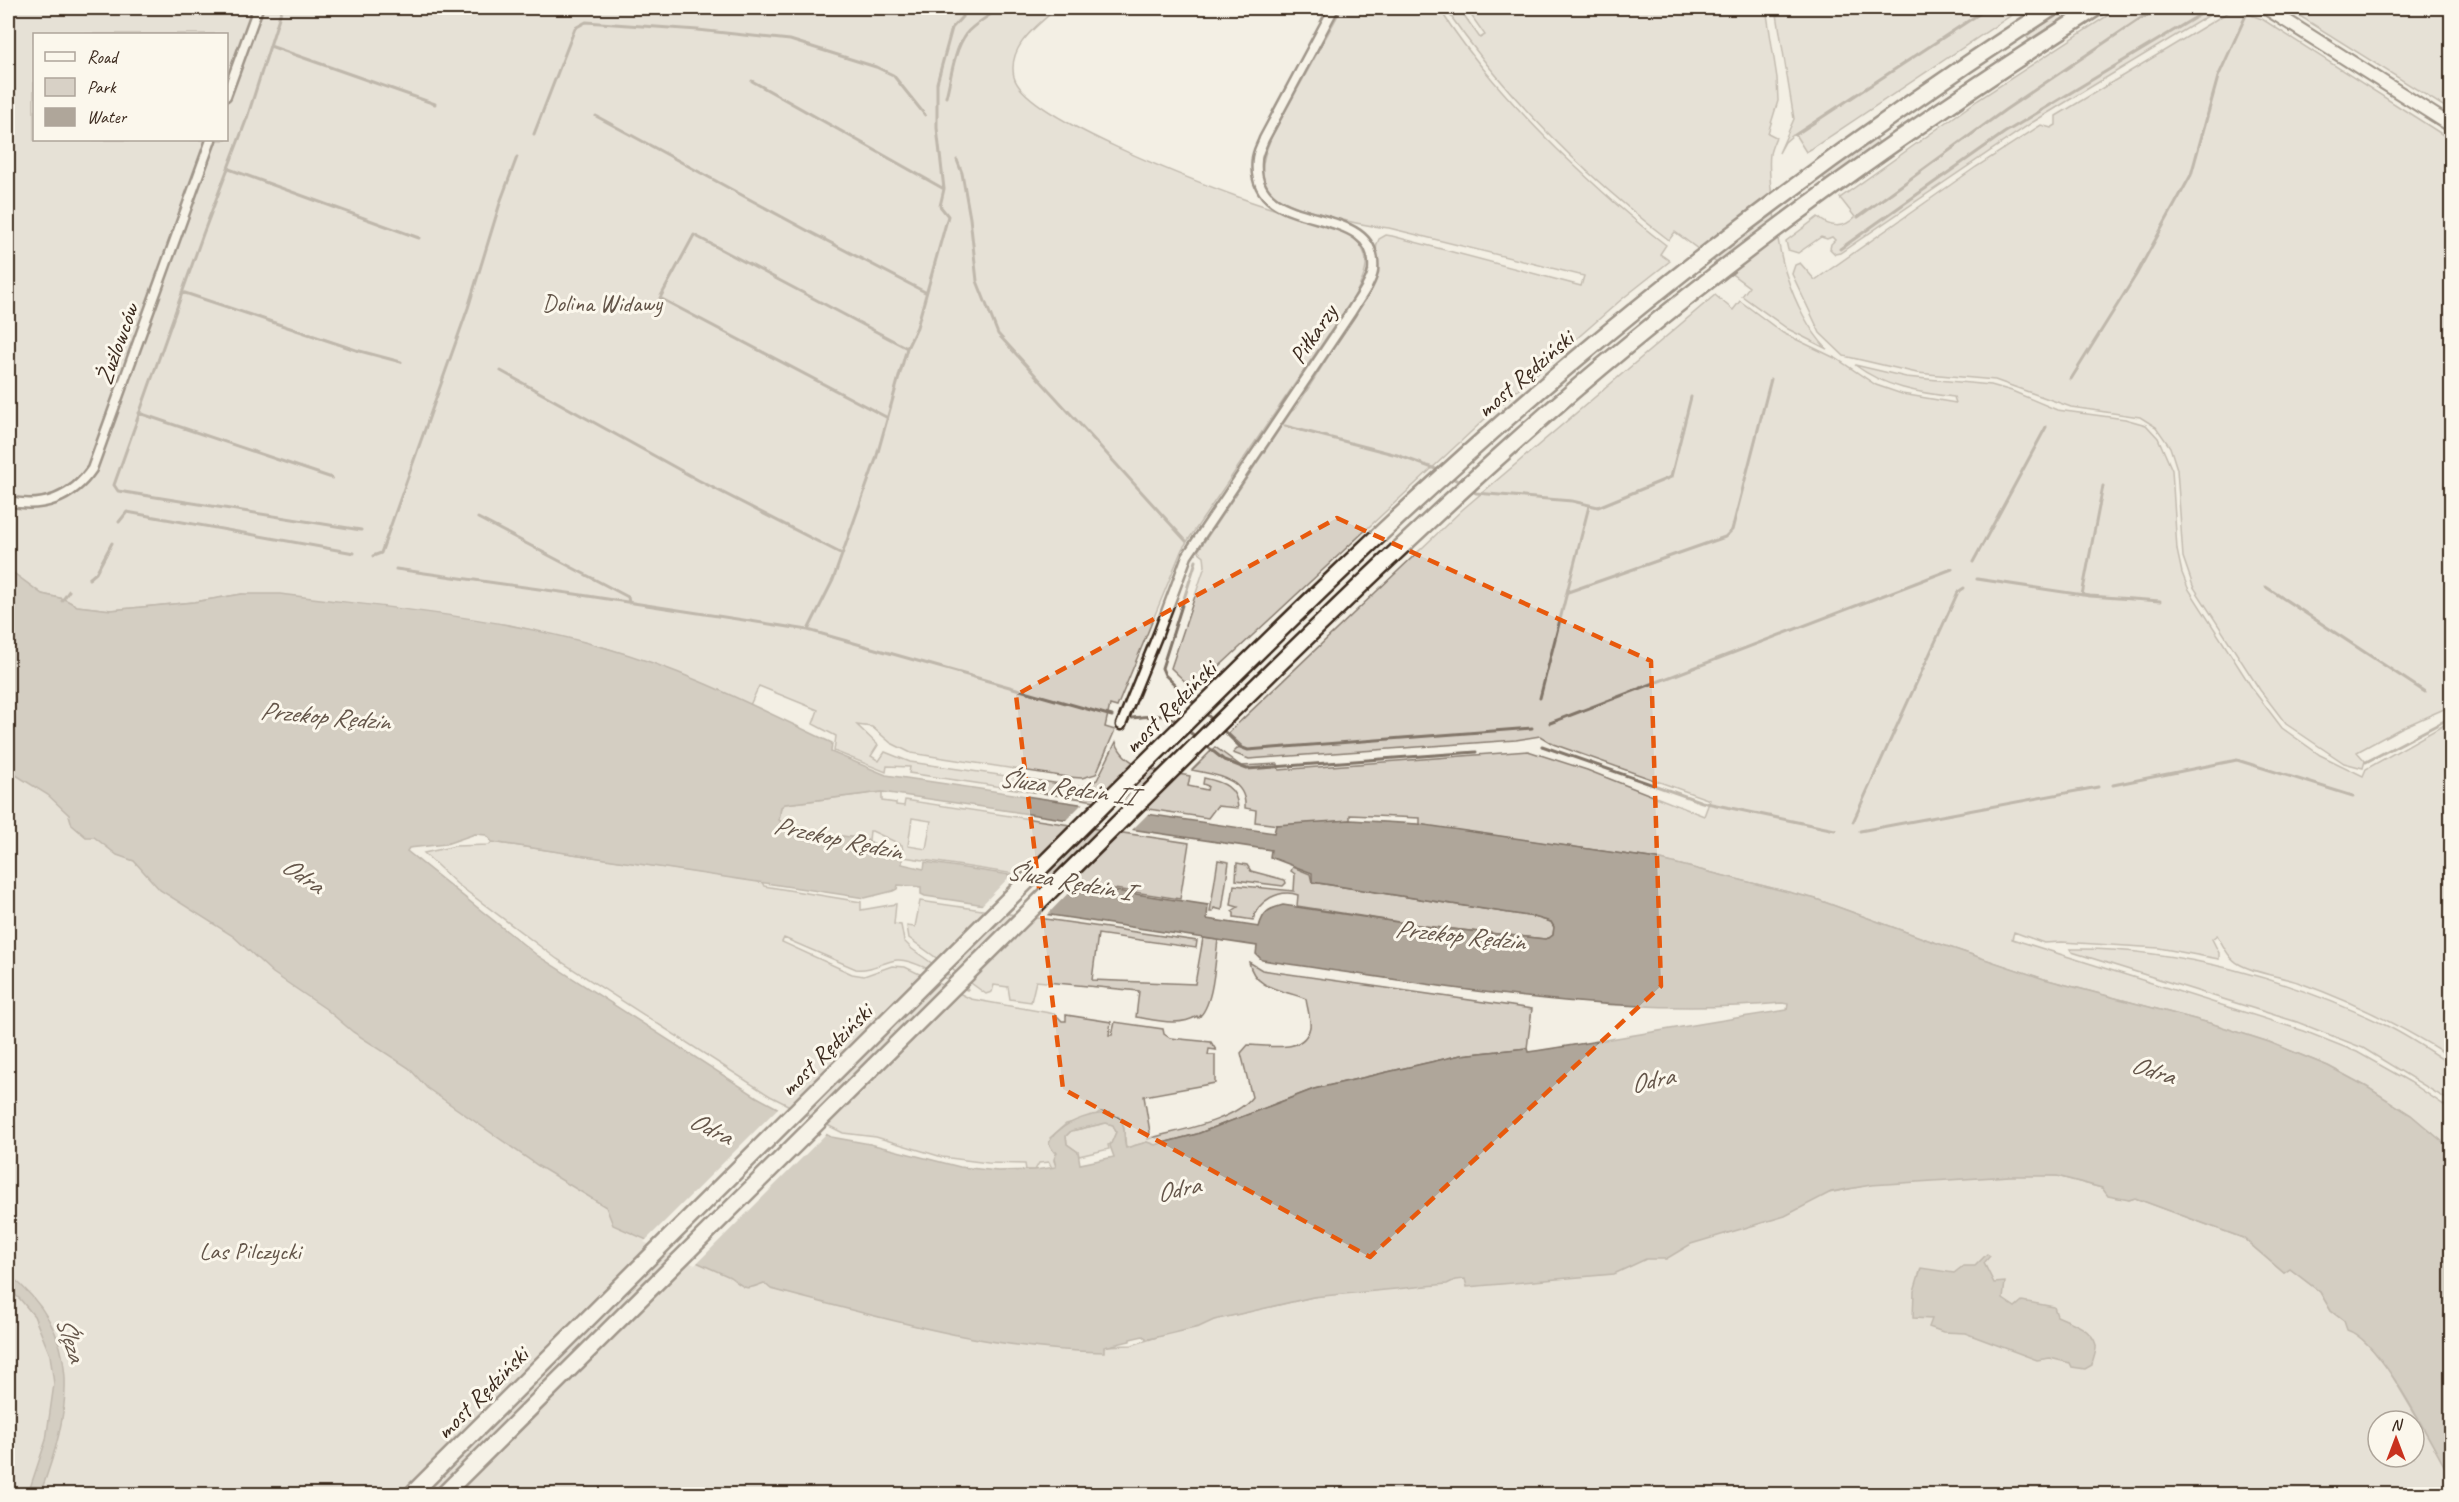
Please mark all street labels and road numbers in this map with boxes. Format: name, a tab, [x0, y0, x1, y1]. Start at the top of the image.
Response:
street label: Piłkarzy	[1282, 297, 1345, 369]
street label: Żużlowców	[89, 298, 146, 388]
street label: most Rędziński	[1470, 322, 1582, 424]
street label: most Rędziński	[1117, 653, 1224, 760]
street label: most Rędziński	[773, 996, 880, 1103]
street label: most Rędziński	[429, 1339, 536, 1446]

